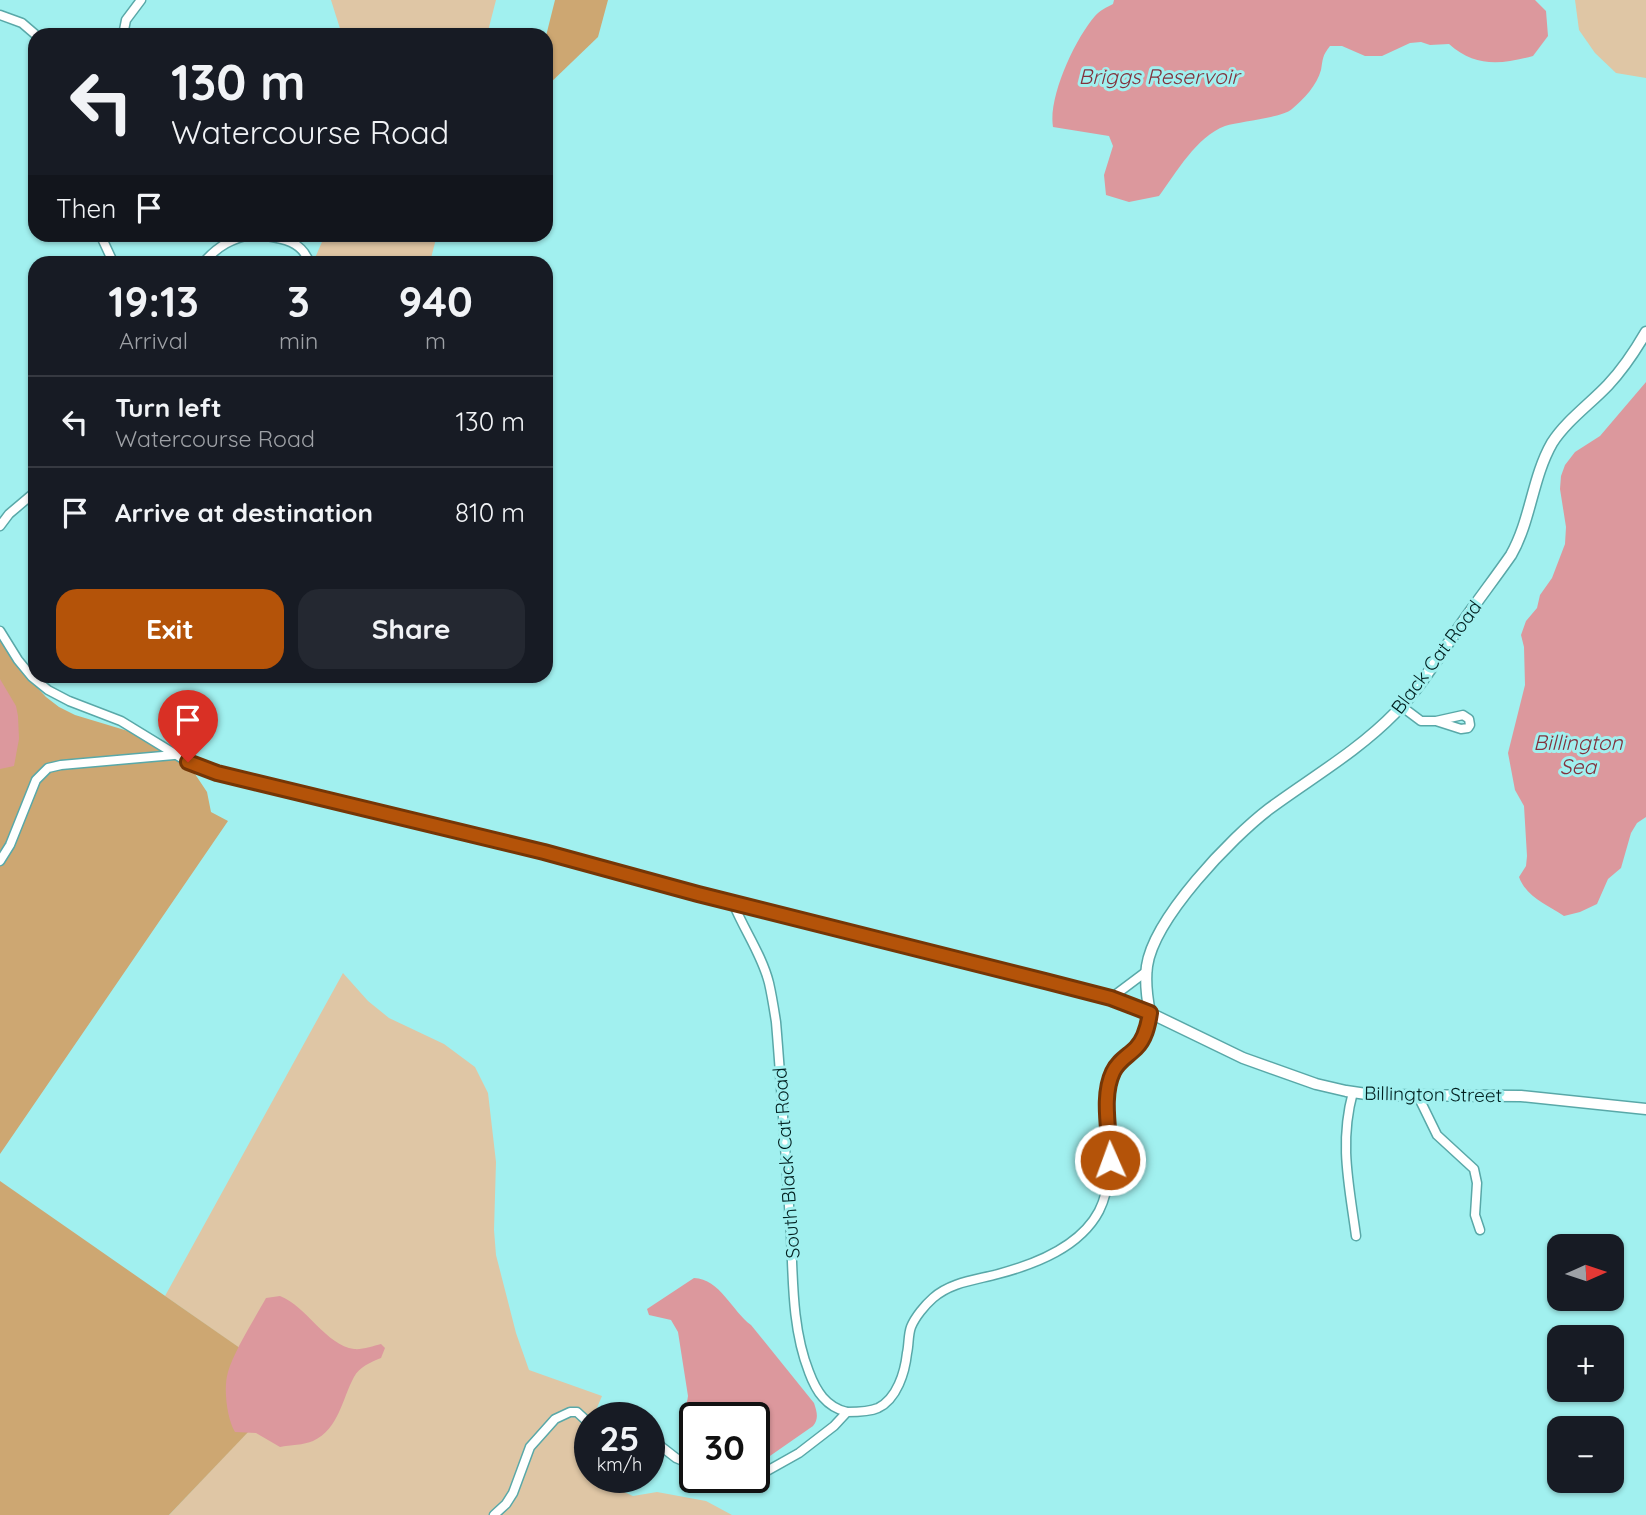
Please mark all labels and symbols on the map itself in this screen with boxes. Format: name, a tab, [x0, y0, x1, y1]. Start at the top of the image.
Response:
water label: Briggs Reservoir	[1079, 63, 1242, 89]
street label: Black Cat Road	[1385, 595, 1487, 719]
pin	[158, 690, 218, 762]
water label: Billington Sea	[1533, 729, 1624, 779]
street label: South Black Cat Road	[767, 1067, 805, 1259]
street label: Billington Street	[1364, 1081, 1502, 1107]
position arrow	[1073, 1123, 1147, 1197]
north arrow	[1547, 1234, 1624, 1311]
speed limit sign: 30	[679, 1402, 770, 1493]

